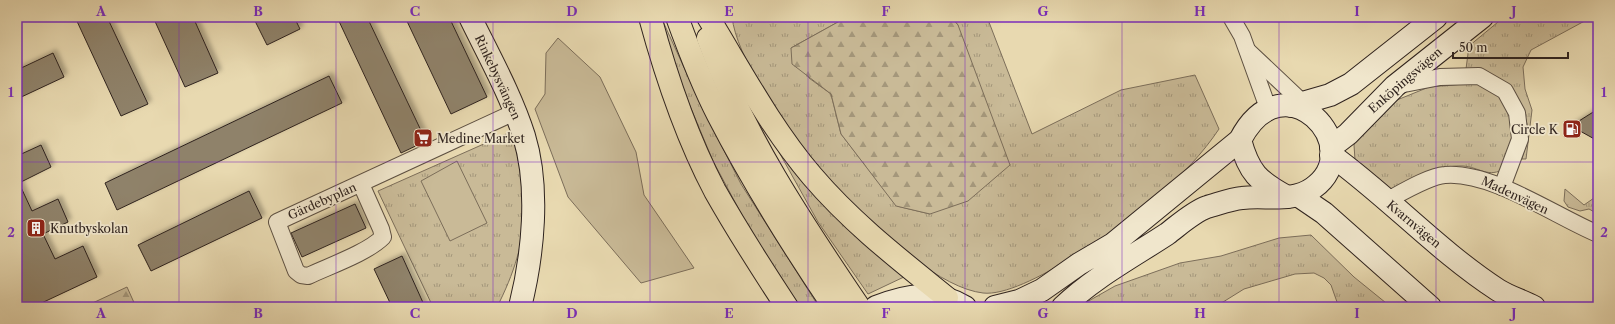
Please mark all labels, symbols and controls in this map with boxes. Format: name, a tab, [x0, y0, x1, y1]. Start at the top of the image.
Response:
text: A	[95, 3, 107, 19]
text: B	[253, 3, 263, 19]
text: C	[410, 3, 420, 19]
text: D	[566, 3, 578, 19]
text: E	[724, 3, 734, 19]
text: F	[882, 3, 891, 19]
text: G	[1037, 3, 1049, 19]
text: H	[1194, 3, 1206, 19]
text: I	[1354, 3, 1360, 19]
text: J	[1509, 3, 1517, 19]
street label: Rinkebysvängen	[472, 32, 524, 122]
scale bar	[1453, 34, 1568, 60]
text: 50 m	[1459, 40, 1488, 55]
street label: Enköpingsvägen	[1365, 44, 1445, 116]
text: 1	[8, 84, 14, 100]
text: 1	[1601, 84, 1607, 100]
fuel station icon: Circle K	[1561, 118, 1583, 140]
place label: Circle K	[1511, 122, 1559, 137]
supermarket icon: Medine Market	[412, 127, 434, 149]
place label: Medine Market	[437, 131, 526, 146]
street label: Madenvägen	[1479, 173, 1552, 217]
street label: Gärdebyplan	[285, 179, 359, 223]
street label: Kvarnvägen	[1384, 197, 1444, 251]
building icon: Knutbyskolan	[25, 217, 47, 239]
place label: Knutbyskolan	[50, 221, 129, 236]
text: 2	[7, 224, 15, 240]
text: 2	[1600, 224, 1608, 240]
text: A	[95, 305, 107, 321]
text: B	[253, 305, 263, 321]
text: C	[410, 305, 420, 321]
text: D	[566, 305, 578, 321]
text: E	[724, 305, 734, 321]
text: F	[882, 305, 891, 321]
text: G	[1037, 305, 1049, 321]
text: H	[1194, 305, 1206, 321]
text: I	[1354, 305, 1360, 321]
text: J	[1509, 305, 1517, 321]

